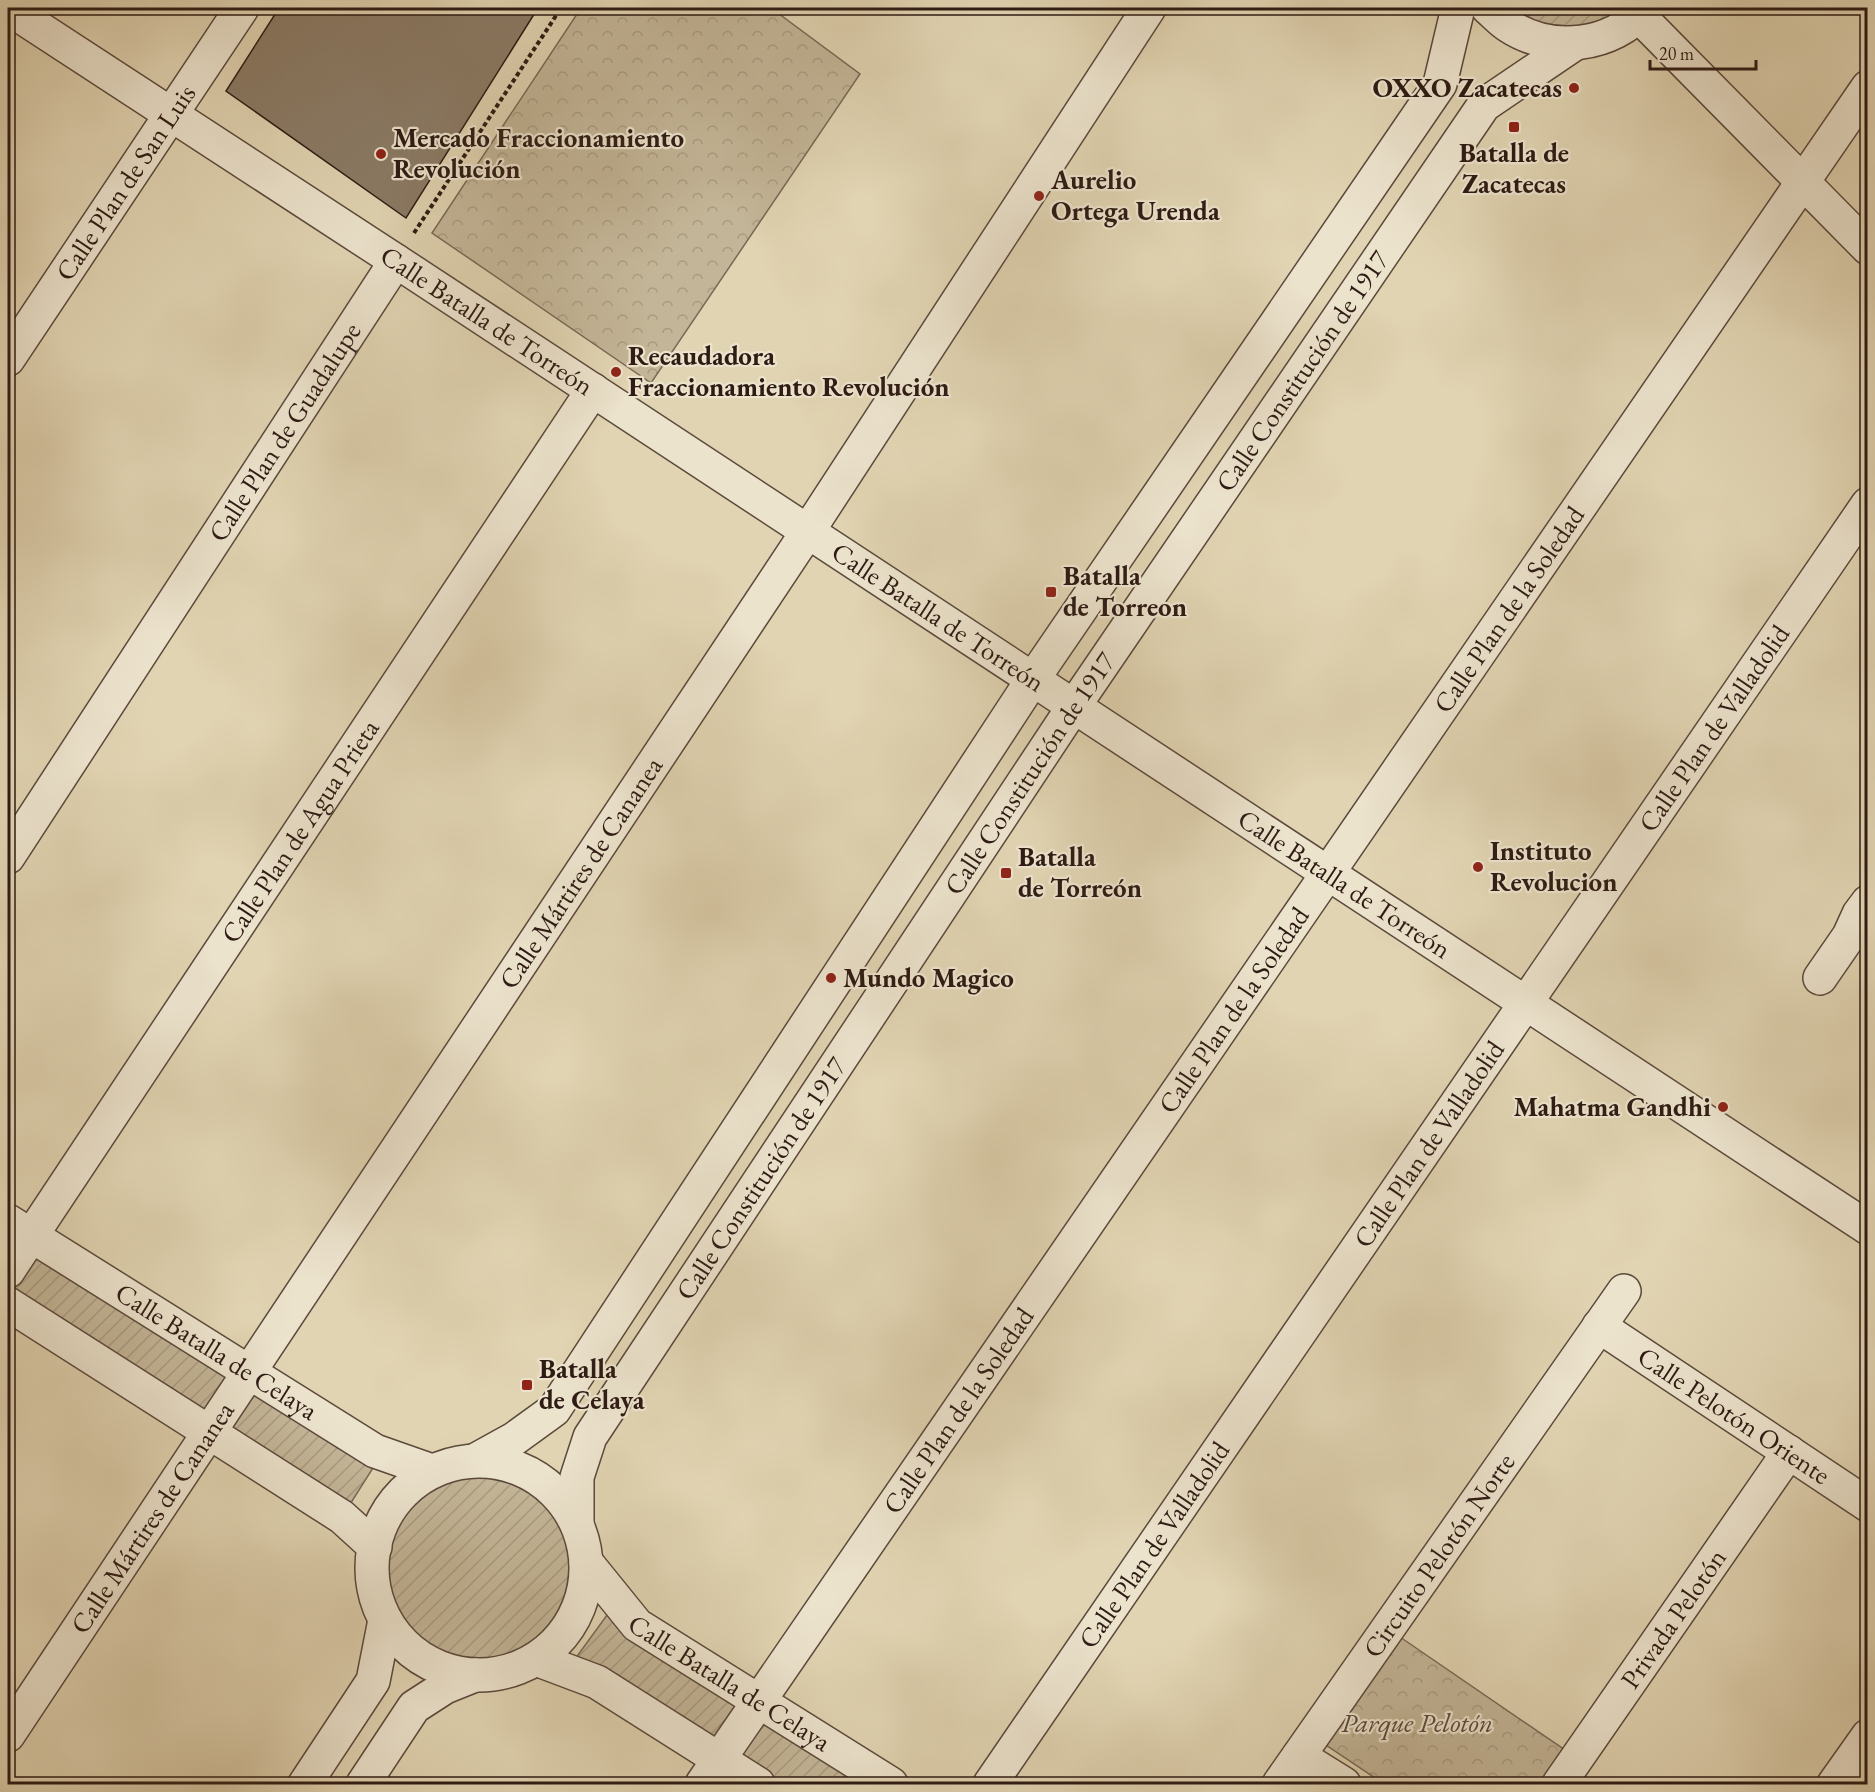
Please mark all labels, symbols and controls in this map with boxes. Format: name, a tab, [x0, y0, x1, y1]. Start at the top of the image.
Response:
scale bar	[1650, 33, 1756, 71]
text: 20 m	[1659, 42, 1694, 65]
place label: OXXO Zacatecas	[1372, 70, 1562, 105]
street label: Calle Plan de San Luis	[47, 77, 203, 287]
marker: OXXO Zacatecas	[1567, 81, 1581, 95]
place label: Mercado Fraccionamiento Revolución	[393, 120, 684, 186]
marker: Batalla de Zacatecas	[1507, 120, 1521, 134]
place label: Batalla de Zacatecas	[1459, 135, 1569, 201]
marker: Mercado Fraccionamiento Revolución	[374, 147, 388, 161]
place label: Aurelio Ortega Urenda	[1050, 162, 1220, 228]
marker: Aurelio Ortega Urenda	[1032, 189, 1046, 203]
street label: Calle Batalla de Torreón	[374, 238, 601, 403]
street label: Calle Constitución de 1917	[1207, 243, 1397, 498]
street label: Calle Plan de Guadalupe	[200, 316, 368, 548]
place label: Recaudadora Fraccionamiento Revolución	[628, 338, 950, 404]
marker: Recaudadora Fraccionamiento Revolución	[609, 365, 623, 379]
street label: Calle Plan de la Soledad	[1425, 499, 1592, 719]
street label: Calle Batalla de Torreón	[825, 534, 1052, 700]
place label: Batalla de Torreon	[1063, 558, 1187, 624]
marker: Batalla de Torreon	[1044, 585, 1058, 599]
street label: Calle Plan de Valladolid	[1630, 618, 1797, 839]
street label: Calle Constitución de 1917	[936, 644, 1123, 901]
street label: Calle Plan de Agua Prieta	[213, 712, 387, 949]
street label: Calle Mártires de Cananea	[491, 750, 670, 995]
street label: Calle Batalla de Torreón	[1231, 801, 1458, 966]
place label: Instituto Revolucion	[1490, 833, 1618, 899]
place label: Batalla de Torreón	[1018, 839, 1142, 905]
marker: Instituto Revolucion	[1471, 860, 1485, 874]
marker: Batalla de Torreón	[999, 866, 1013, 880]
street label: Calle Plan de la Soledad	[1150, 899, 1317, 1120]
place label: Mundo Magico	[843, 960, 1014, 995]
marker: Mundo Magico	[824, 971, 838, 985]
street label: Calle Plan de Valladolid	[1345, 1033, 1512, 1254]
street label: Calle Constitución de 1917	[668, 1049, 854, 1307]
place label: Mahatma Gandhi	[1513, 1089, 1711, 1124]
marker: Mahatma Gandhi	[1716, 1100, 1730, 1114]
street label: Calle Batalla de Celaya	[109, 1275, 325, 1428]
street label: Calle Plan de la Soledad	[875, 1300, 1042, 1521]
street label: Calle Pelotón Oriente	[1631, 1339, 1837, 1492]
place label: Batalla de Celaya	[539, 1351, 645, 1417]
marker: Batalla de Celaya	[520, 1378, 534, 1392]
street label: Calle Mártires de Cananea	[62, 1394, 242, 1640]
street label: Calle Plan de Valladolid	[1070, 1434, 1237, 1655]
street label: Circuito Pelotón Norte	[1355, 1446, 1522, 1664]
street label: Privada Pelotón	[1612, 1542, 1734, 1695]
street label: Calle Batalla de Celaya	[622, 1606, 838, 1759]
park label: Parque Pelotón	[1341, 1705, 1493, 1741]

